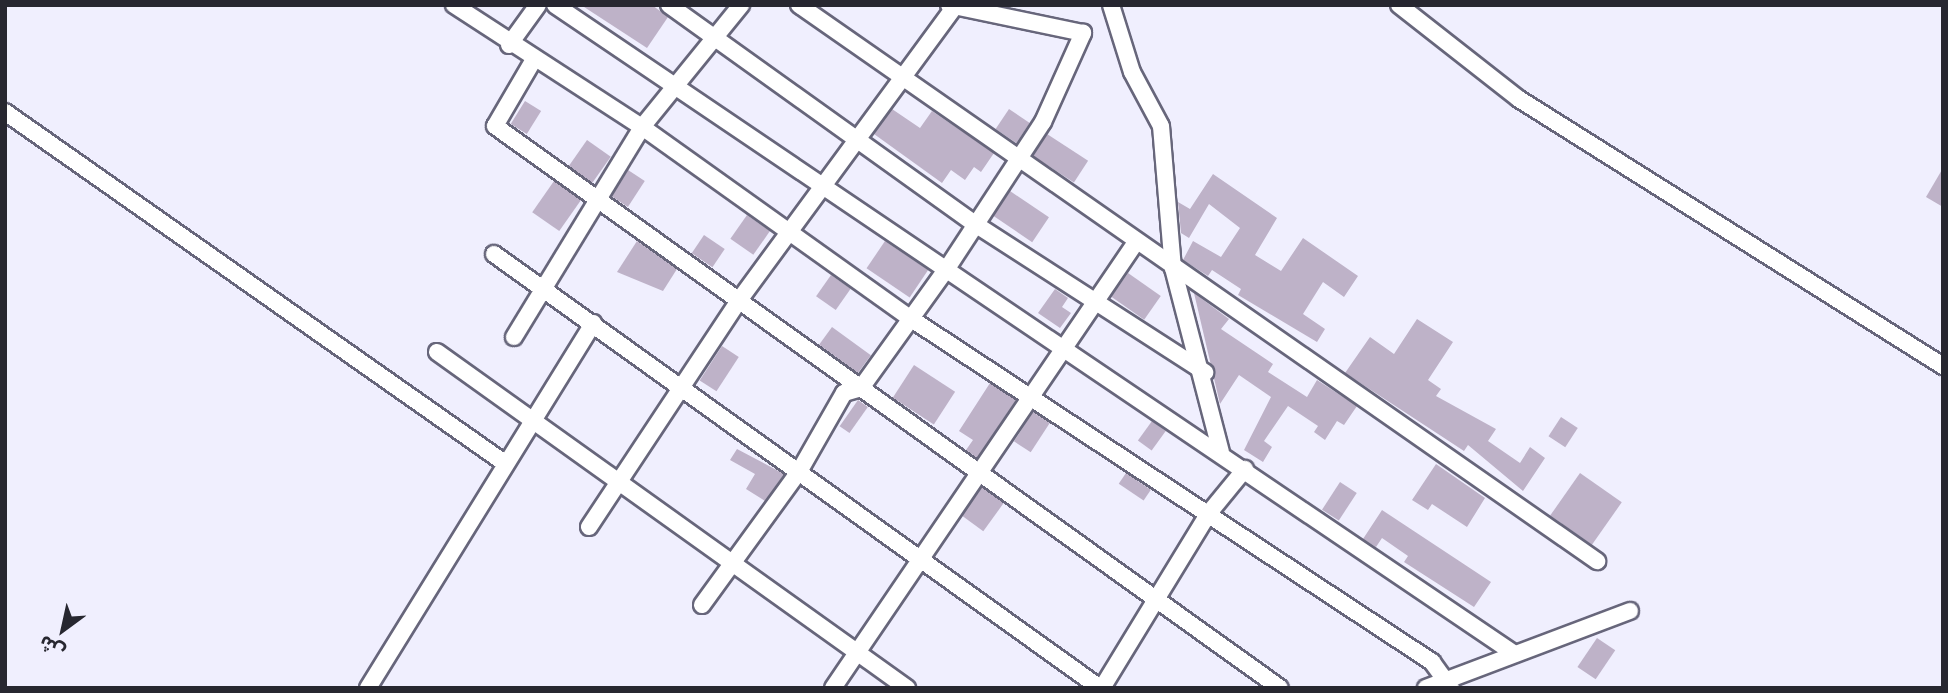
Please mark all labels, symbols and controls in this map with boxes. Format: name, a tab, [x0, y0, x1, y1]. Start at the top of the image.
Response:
north arrow	[28, 595, 98, 665]
text: ش	[34, 631, 68, 665]

